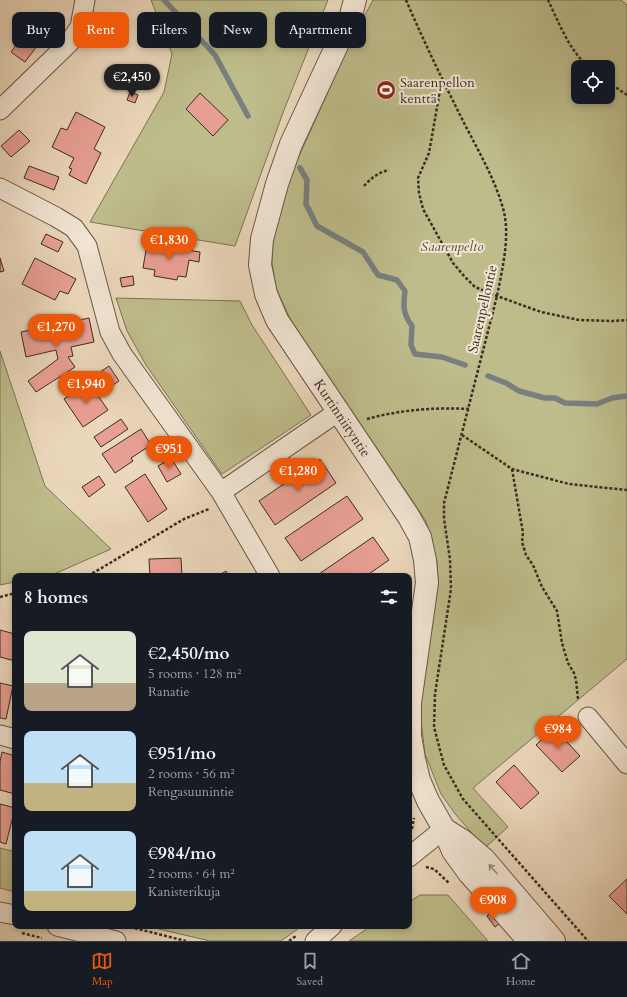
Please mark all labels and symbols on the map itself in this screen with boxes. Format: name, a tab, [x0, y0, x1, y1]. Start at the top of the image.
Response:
pin: €2,450	[99, 64, 165, 98]
place label: Saarenpellon kenttä	[400, 73, 475, 108]
sports icon: Saarenpellon kenttä	[375, 79, 397, 101]
pin: €1,830	[136, 227, 202, 261]
park label: Saarenpelto	[420, 237, 484, 256]
street label: Saarenpellontie	[463, 263, 502, 355]
pin: €1,270	[23, 314, 89, 348]
pin: €1,940	[53, 371, 119, 405]
street label: Kurtinniityntie	[309, 376, 375, 461]
pin: €951	[145, 436, 193, 470]
pin: €1,280	[265, 458, 331, 492]
pin: €984	[534, 716, 582, 750]
one-way arrow	[488, 863, 497, 874]
pin: €908	[469, 887, 517, 921]

